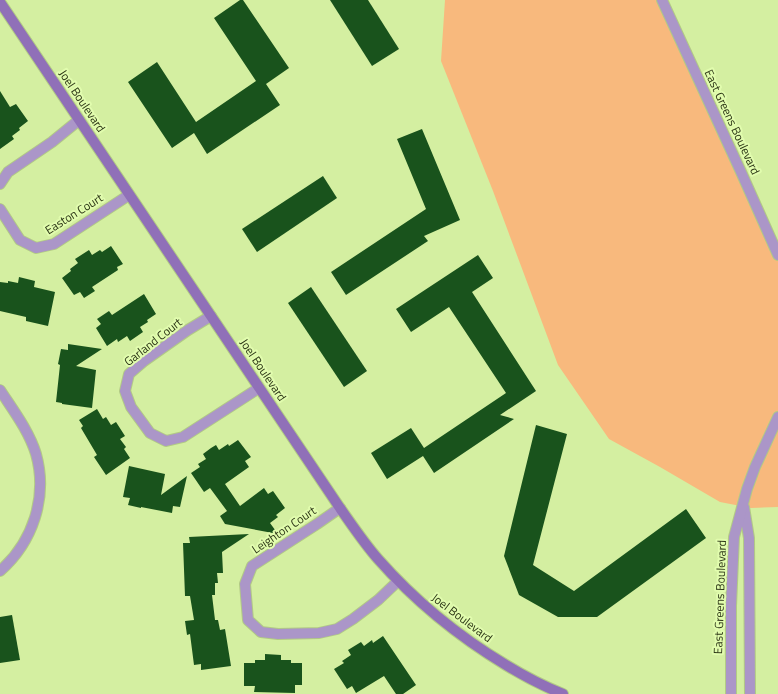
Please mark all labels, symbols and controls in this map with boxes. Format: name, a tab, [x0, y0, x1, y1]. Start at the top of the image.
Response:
street label: Joel Boulevard	[54, 66, 110, 136]
street label: East Greens Boulevard	[700, 66, 765, 178]
street label: Easton Court	[41, 188, 107, 239]
street label: Garland Court	[120, 312, 186, 370]
street label: Joel Boulevard	[235, 335, 291, 405]
street label: Leighton Court	[248, 501, 320, 558]
street label: East Greens Boulevard	[708, 540, 731, 654]
street label: Joel Boulevard	[428, 588, 497, 647]

